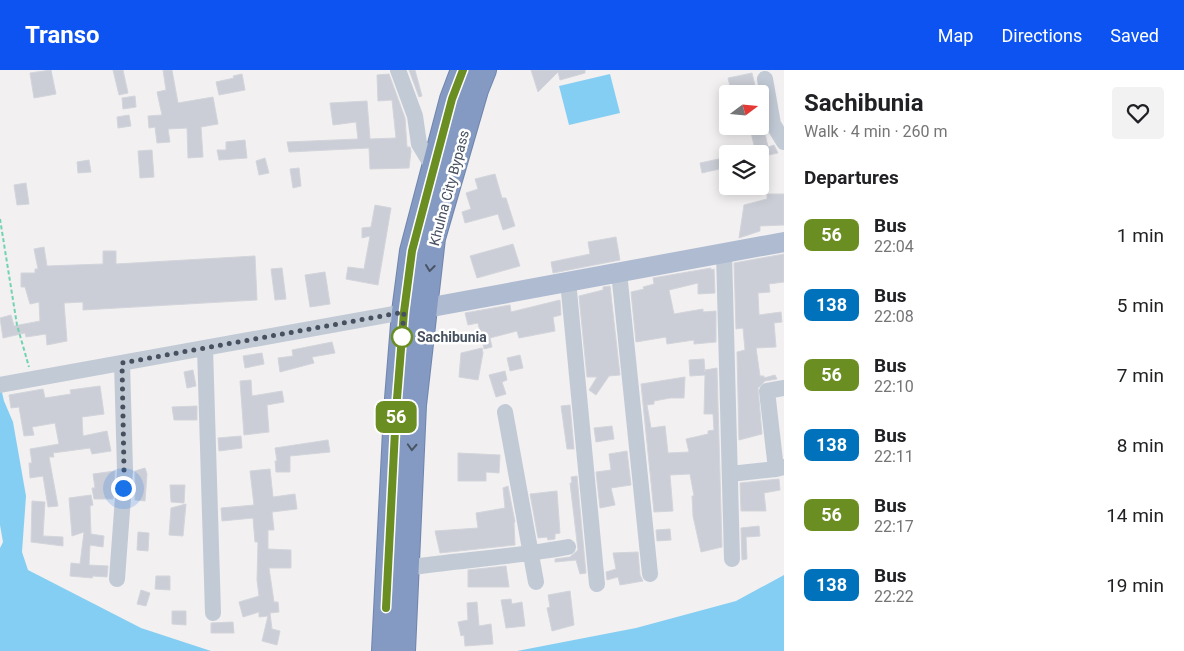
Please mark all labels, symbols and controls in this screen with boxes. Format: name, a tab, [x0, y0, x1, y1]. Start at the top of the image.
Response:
text: Transo	[25, 21, 100, 49]
text: Map	[938, 25, 973, 46]
text: Directions	[1001, 25, 1082, 46]
text: Saved	[1110, 25, 1159, 46]
north arrow	[719, 85, 769, 135]
map controls	[719, 85, 769, 195]
button: heart	[1112, 87, 1164, 139]
text: Sachibunia	[804, 89, 924, 117]
text: Walk · 4 min · 260 m	[804, 122, 948, 141]
street label: Khulna City Bypass	[426, 129, 472, 247]
button: layers	[719, 145, 769, 195]
text: Departures	[804, 166, 899, 189]
text: Bus	[874, 214, 907, 237]
text: 56	[821, 224, 842, 245]
text: 1 min	[1117, 224, 1164, 247]
text: 22:04	[874, 237, 914, 256]
one-way arrow	[425, 265, 436, 273]
text: Bus	[874, 284, 907, 307]
text: 138	[816, 294, 847, 315]
text: 5 min	[1117, 294, 1164, 317]
text: 22:08	[874, 307, 914, 326]
marker: Sachibunia	[391, 326, 413, 348]
place label: Sachibunia	[417, 329, 487, 345]
text: Bus	[874, 354, 907, 377]
text: 56	[821, 364, 842, 385]
text: 7 min	[1117, 364, 1164, 387]
text: 22:10	[874, 377, 914, 396]
line badge: 56	[374, 401, 418, 433]
text: 56	[386, 406, 406, 427]
text: Bus	[874, 424, 907, 447]
text: 138	[816, 434, 847, 455]
text: 8 min	[1117, 434, 1164, 457]
one-way arrow	[406, 444, 417, 452]
text: 22:11	[874, 447, 914, 466]
your location	[111, 476, 136, 501]
text: Bus	[874, 494, 907, 517]
text: 56	[821, 504, 842, 525]
text: 14 min	[1106, 504, 1164, 527]
text: 22:17	[874, 517, 914, 536]
text: Bus	[874, 564, 907, 587]
text: 138	[816, 574, 847, 595]
text: 19 min	[1106, 574, 1164, 597]
text: 22:22	[874, 587, 914, 606]

